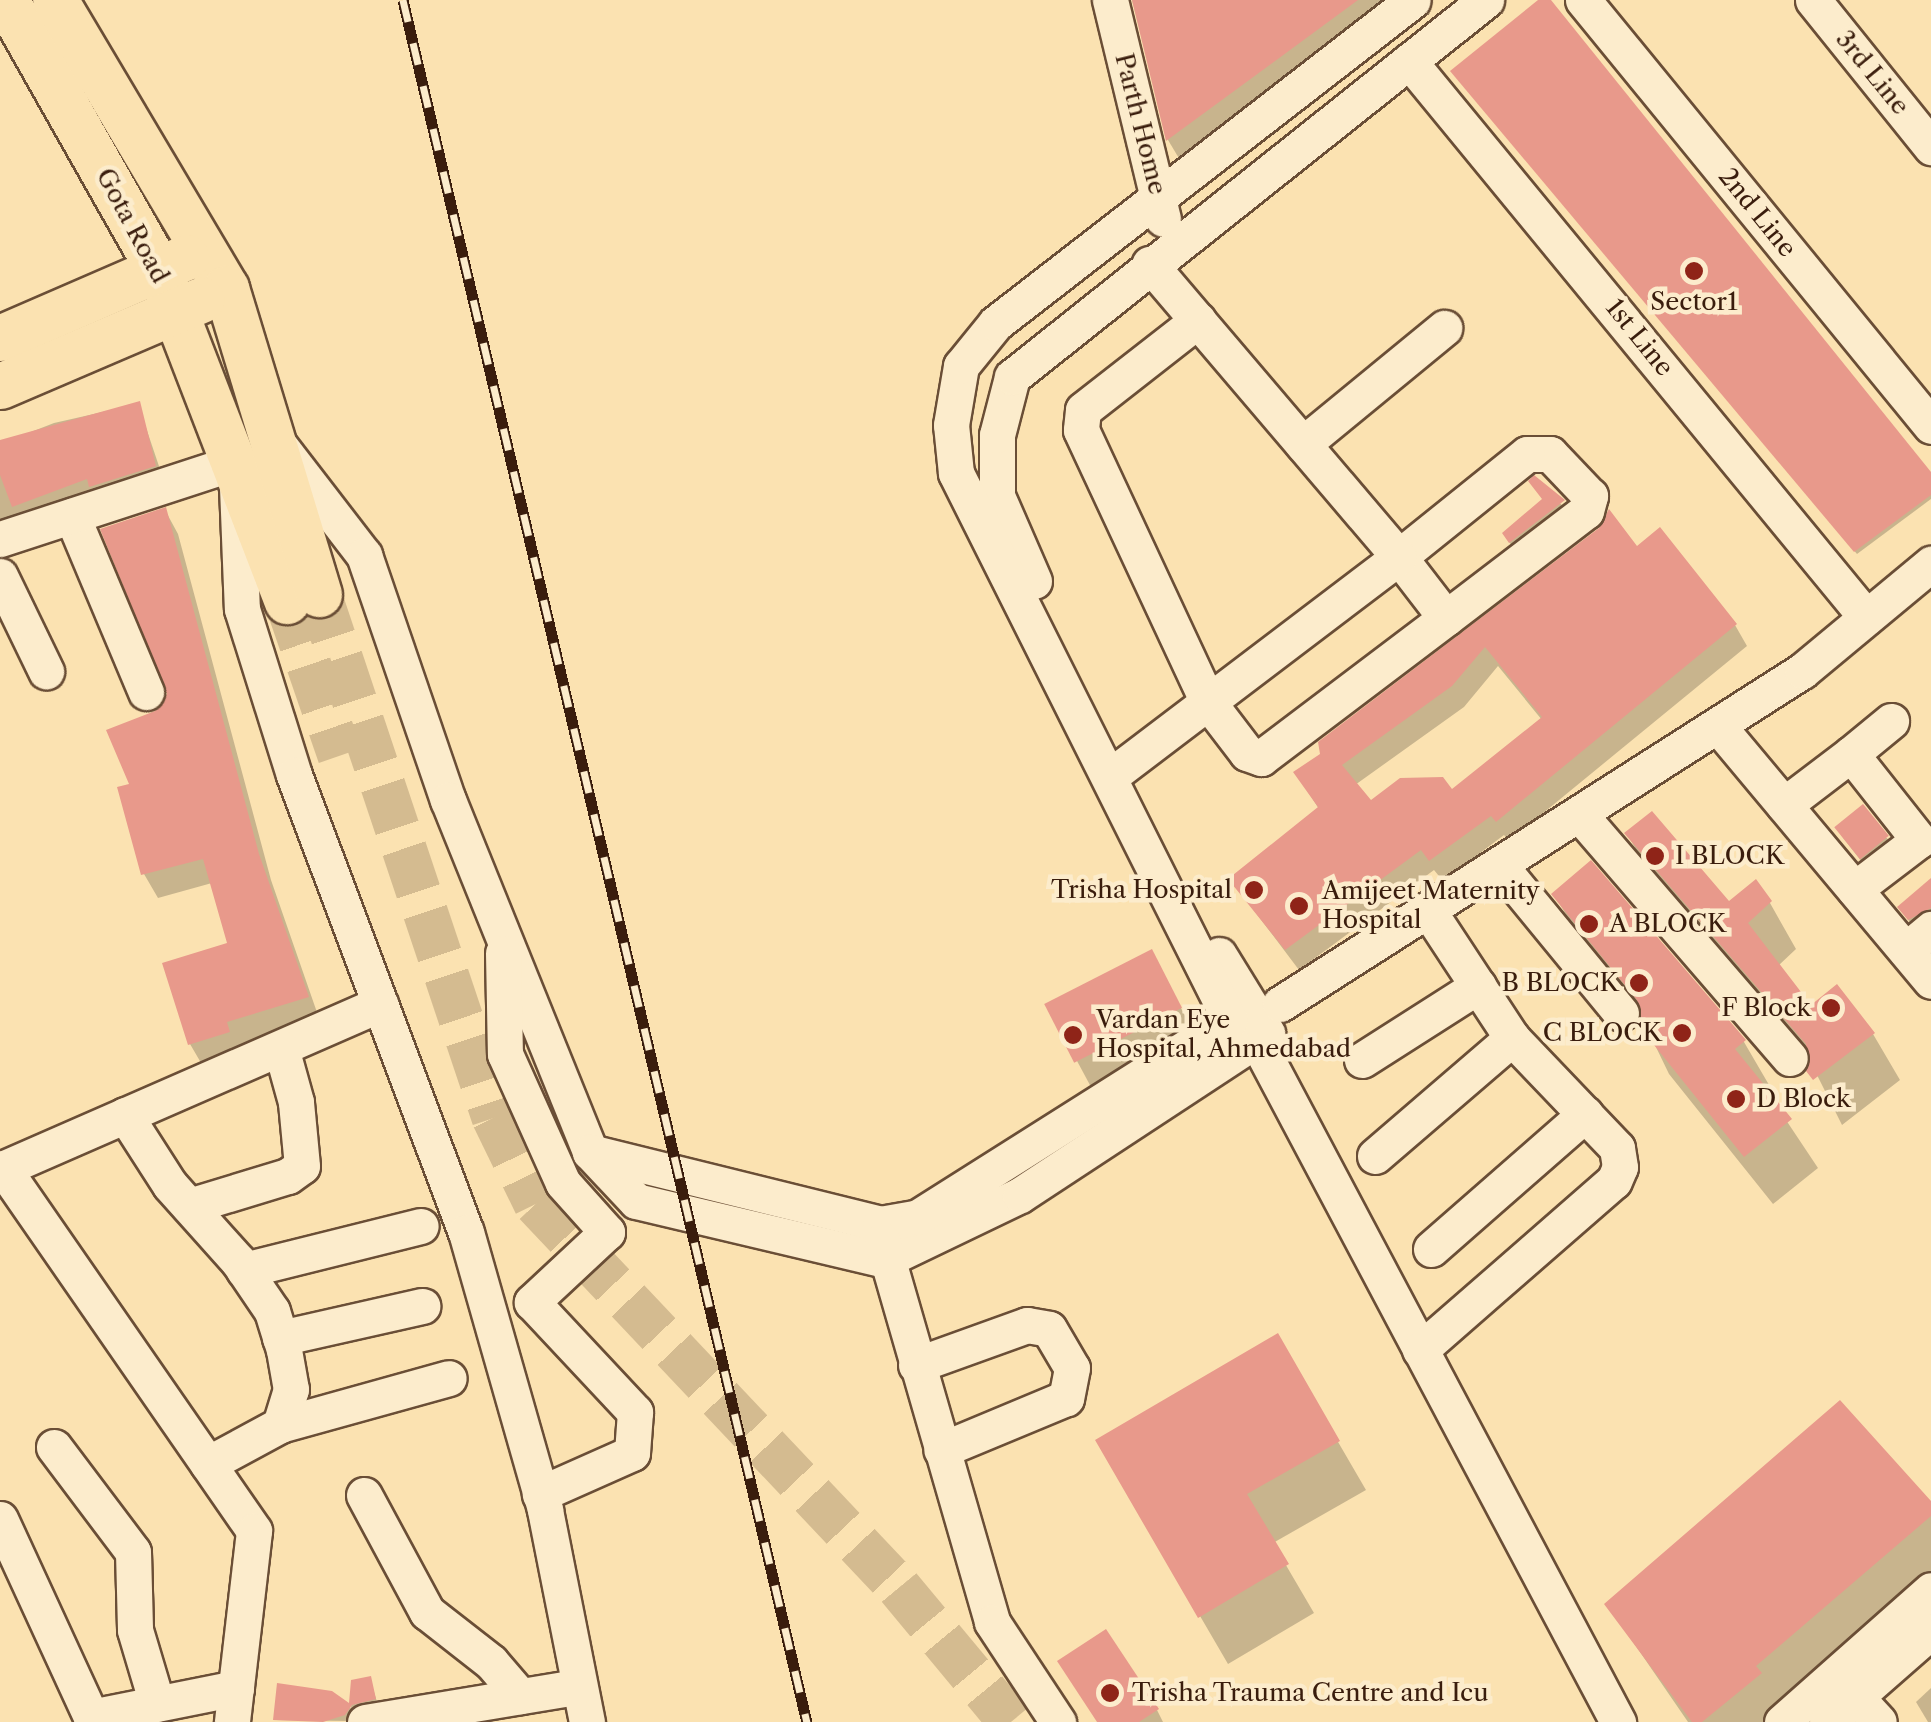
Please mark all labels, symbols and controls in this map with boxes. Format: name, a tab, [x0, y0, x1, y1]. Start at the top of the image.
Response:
street label: 3rd Line	[1829, 25, 1915, 121]
street label: Parth Home	[1108, 50, 1172, 198]
street label: Gota Road	[89, 163, 175, 289]
street label: 2nd Line	[1712, 163, 1802, 263]
marker: Sector1	[1683, 260, 1705, 282]
place label: Sector1	[1650, 287, 1738, 317]
street label: 1st Line	[1599, 293, 1679, 383]
place label: I BLOCK	[1675, 841, 1784, 871]
marker: I BLOCK	[1644, 845, 1666, 867]
place label: Trisha Hospital	[1051, 875, 1232, 905]
marker: Trisha Hospital	[1241, 877, 1267, 903]
place label: Amijeet Maternity Hospital	[1322, 877, 1540, 936]
marker: Amijeet Maternity Hospital	[1286, 893, 1312, 919]
place label: A BLOCK	[1609, 909, 1727, 939]
marker: A BLOCK	[1578, 913, 1600, 935]
place label: B BLOCK	[1502, 968, 1619, 998]
marker: B BLOCK	[1628, 972, 1650, 994]
place label: F Block	[1721, 993, 1811, 1023]
marker: F Block	[1820, 997, 1842, 1019]
place label: Vardan Eye Hospital, Ahmedabad	[1096, 1006, 1352, 1065]
place label: C BLOCK	[1543, 1018, 1662, 1048]
marker: Vardan Eye Hospital, Ahmedabad	[1060, 1022, 1086, 1048]
marker: C BLOCK	[1671, 1022, 1693, 1044]
place label: D Block	[1756, 1084, 1851, 1114]
marker: D Block	[1725, 1088, 1747, 1110]
place label: Trisha Trauma Centre and Icu	[1132, 1678, 1490, 1708]
marker: Trisha Trauma Centre and Icu	[1097, 1680, 1123, 1706]

